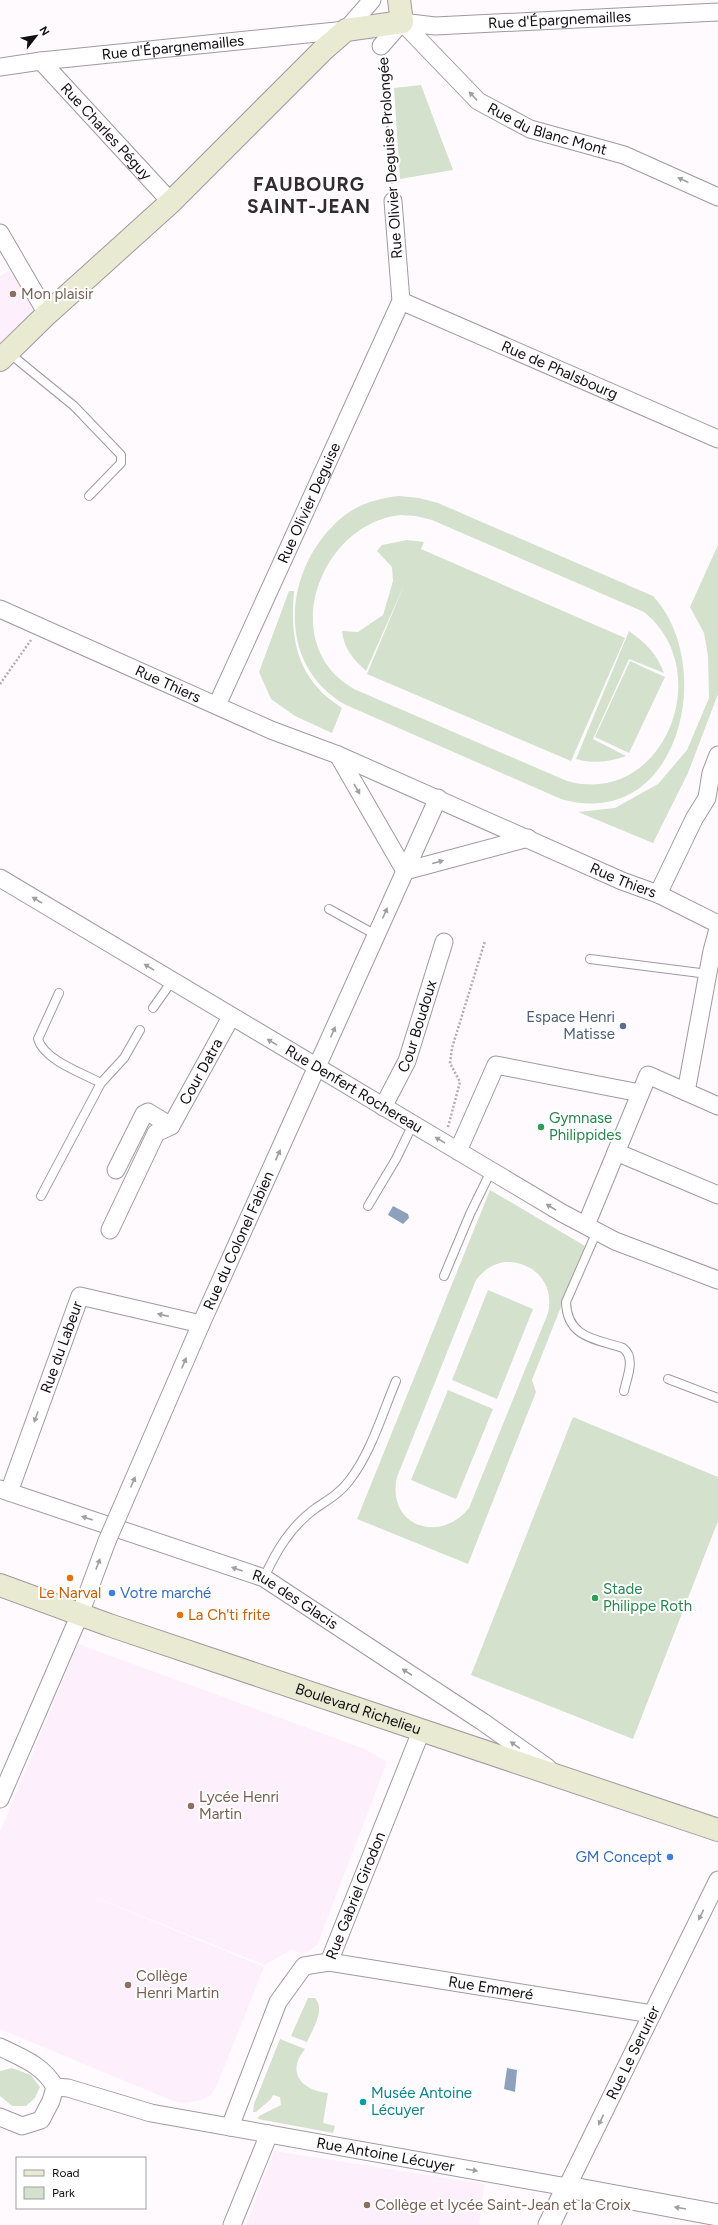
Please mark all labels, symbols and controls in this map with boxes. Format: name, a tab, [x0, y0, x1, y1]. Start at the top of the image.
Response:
street label: Rue d'Épargnemailles	[488, 7, 632, 32]
north arrow	[16, 16, 56, 56]
text: N	[36, 24, 52, 38]
street label: Rue d'Épargnemailles	[101, 31, 245, 64]
street label: Rue Olivier Deguise Prolongée	[374, 56, 406, 260]
street label: Rue Charles Péguy	[57, 79, 155, 184]
one-way arrow	[468, 91, 478, 101]
street label: Rue du Blanc Mont	[484, 99, 609, 159]
district label: FAUBOURG SAINT-JEAN	[247, 173, 371, 218]
one-way arrow	[677, 177, 688, 183]
place label: Mon plaisir	[21, 285, 93, 303]
marker: Mon plaisir	[8, 289, 18, 299]
street label: Rue de Phalsbourg	[499, 337, 621, 403]
street label: Rue Olivier Deguise	[274, 440, 344, 566]
street label: Rue Thiers	[132, 662, 204, 707]
one-way arrow	[354, 783, 361, 794]
one-way arrow	[432, 859, 445, 865]
street label: Rue Thiers	[587, 859, 659, 902]
one-way arrow	[31, 897, 43, 904]
one-way arrow	[382, 908, 388, 919]
one-way arrow	[144, 963, 154, 971]
street label: Cour Boudoux	[394, 978, 441, 1076]
place label: Espace Henri Matisse	[526, 1008, 615, 1043]
marker: Espace Henri Matisse	[618, 1021, 628, 1031]
one-way arrow	[330, 1027, 336, 1038]
street label: Cour Datra	[175, 1035, 226, 1108]
one-way arrow	[266, 1038, 278, 1045]
street label: Rue Denfert Rochereau	[282, 1041, 426, 1137]
place label: Gymnase Philippides	[549, 1109, 622, 1144]
marker: Gymnase Philippides	[536, 1122, 546, 1132]
one-way arrow	[434, 1137, 445, 1144]
one-way arrow	[275, 1149, 281, 1160]
street label: Rue du Colonel Fabien	[200, 1168, 278, 1313]
one-way arrow	[546, 1203, 556, 1211]
street label: Rue du Labeur	[37, 1299, 86, 1396]
one-way arrow	[156, 1312, 169, 1318]
one-way arrow	[181, 1357, 187, 1368]
one-way arrow	[33, 1412, 39, 1424]
one-way arrow	[129, 1476, 136, 1488]
one-way arrow	[81, 1515, 93, 1521]
one-way arrow	[96, 1558, 102, 1570]
one-way arrow	[230, 1566, 242, 1572]
street label: Rue des Glacis	[250, 1566, 341, 1633]
marker: Le Narval	[65, 1573, 75, 1583]
place label: Stade Philippe Roth	[603, 1580, 692, 1615]
place label: Le Narval	[39, 1584, 101, 1602]
place label: Votre marché	[120, 1584, 211, 1602]
marker: Votre marché	[107, 1588, 117, 1598]
marker: Stade Philippe Roth	[590, 1593, 600, 1603]
place label: La Ch'ti frite	[188, 1606, 270, 1624]
marker: La Ch'ti frite	[175, 1610, 185, 1620]
one-way arrow	[401, 1669, 413, 1676]
street label: Boulevard Richelieu	[293, 1679, 423, 1738]
one-way arrow	[510, 1741, 520, 1749]
place label: Lycée Henri Martin	[199, 1788, 279, 1823]
marker: Lycée Henri Martin	[186, 1801, 196, 1811]
street label: Rue Gabriel Girodon	[322, 1829, 389, 1962]
place label: GM Concept	[575, 1848, 662, 1866]
marker: GM Concept	[665, 1852, 675, 1862]
one-way arrow	[698, 1909, 704, 1921]
place label: Collège Henri Martin	[136, 1967, 219, 2002]
street label: Rue Emmeré	[447, 1972, 535, 2004]
marker: Collège Henri Martin	[123, 1980, 133, 1990]
street label: Rue Le Serurier	[602, 2003, 664, 2102]
place label: Musée Antoine Lécuyer	[371, 2084, 472, 2119]
marker: Musée Antoine Lécuyer	[358, 2097, 368, 2107]
one-way arrow	[597, 2114, 604, 2126]
street label: Rue Antoine Lécuyer	[315, 2134, 456, 2176]
legend	[16, 2157, 146, 2209]
text: Road	[52, 2166, 80, 2180]
one-way arrow	[466, 2168, 479, 2174]
text: Park	[52, 2186, 75, 2200]
place label: Collège et lycée Saint-Jean et la Croix	[375, 2196, 631, 2214]
marker: Collège et lycée Saint-Jean et la Croix	[362, 2200, 372, 2210]
one-way arrow	[674, 2205, 686, 2211]

